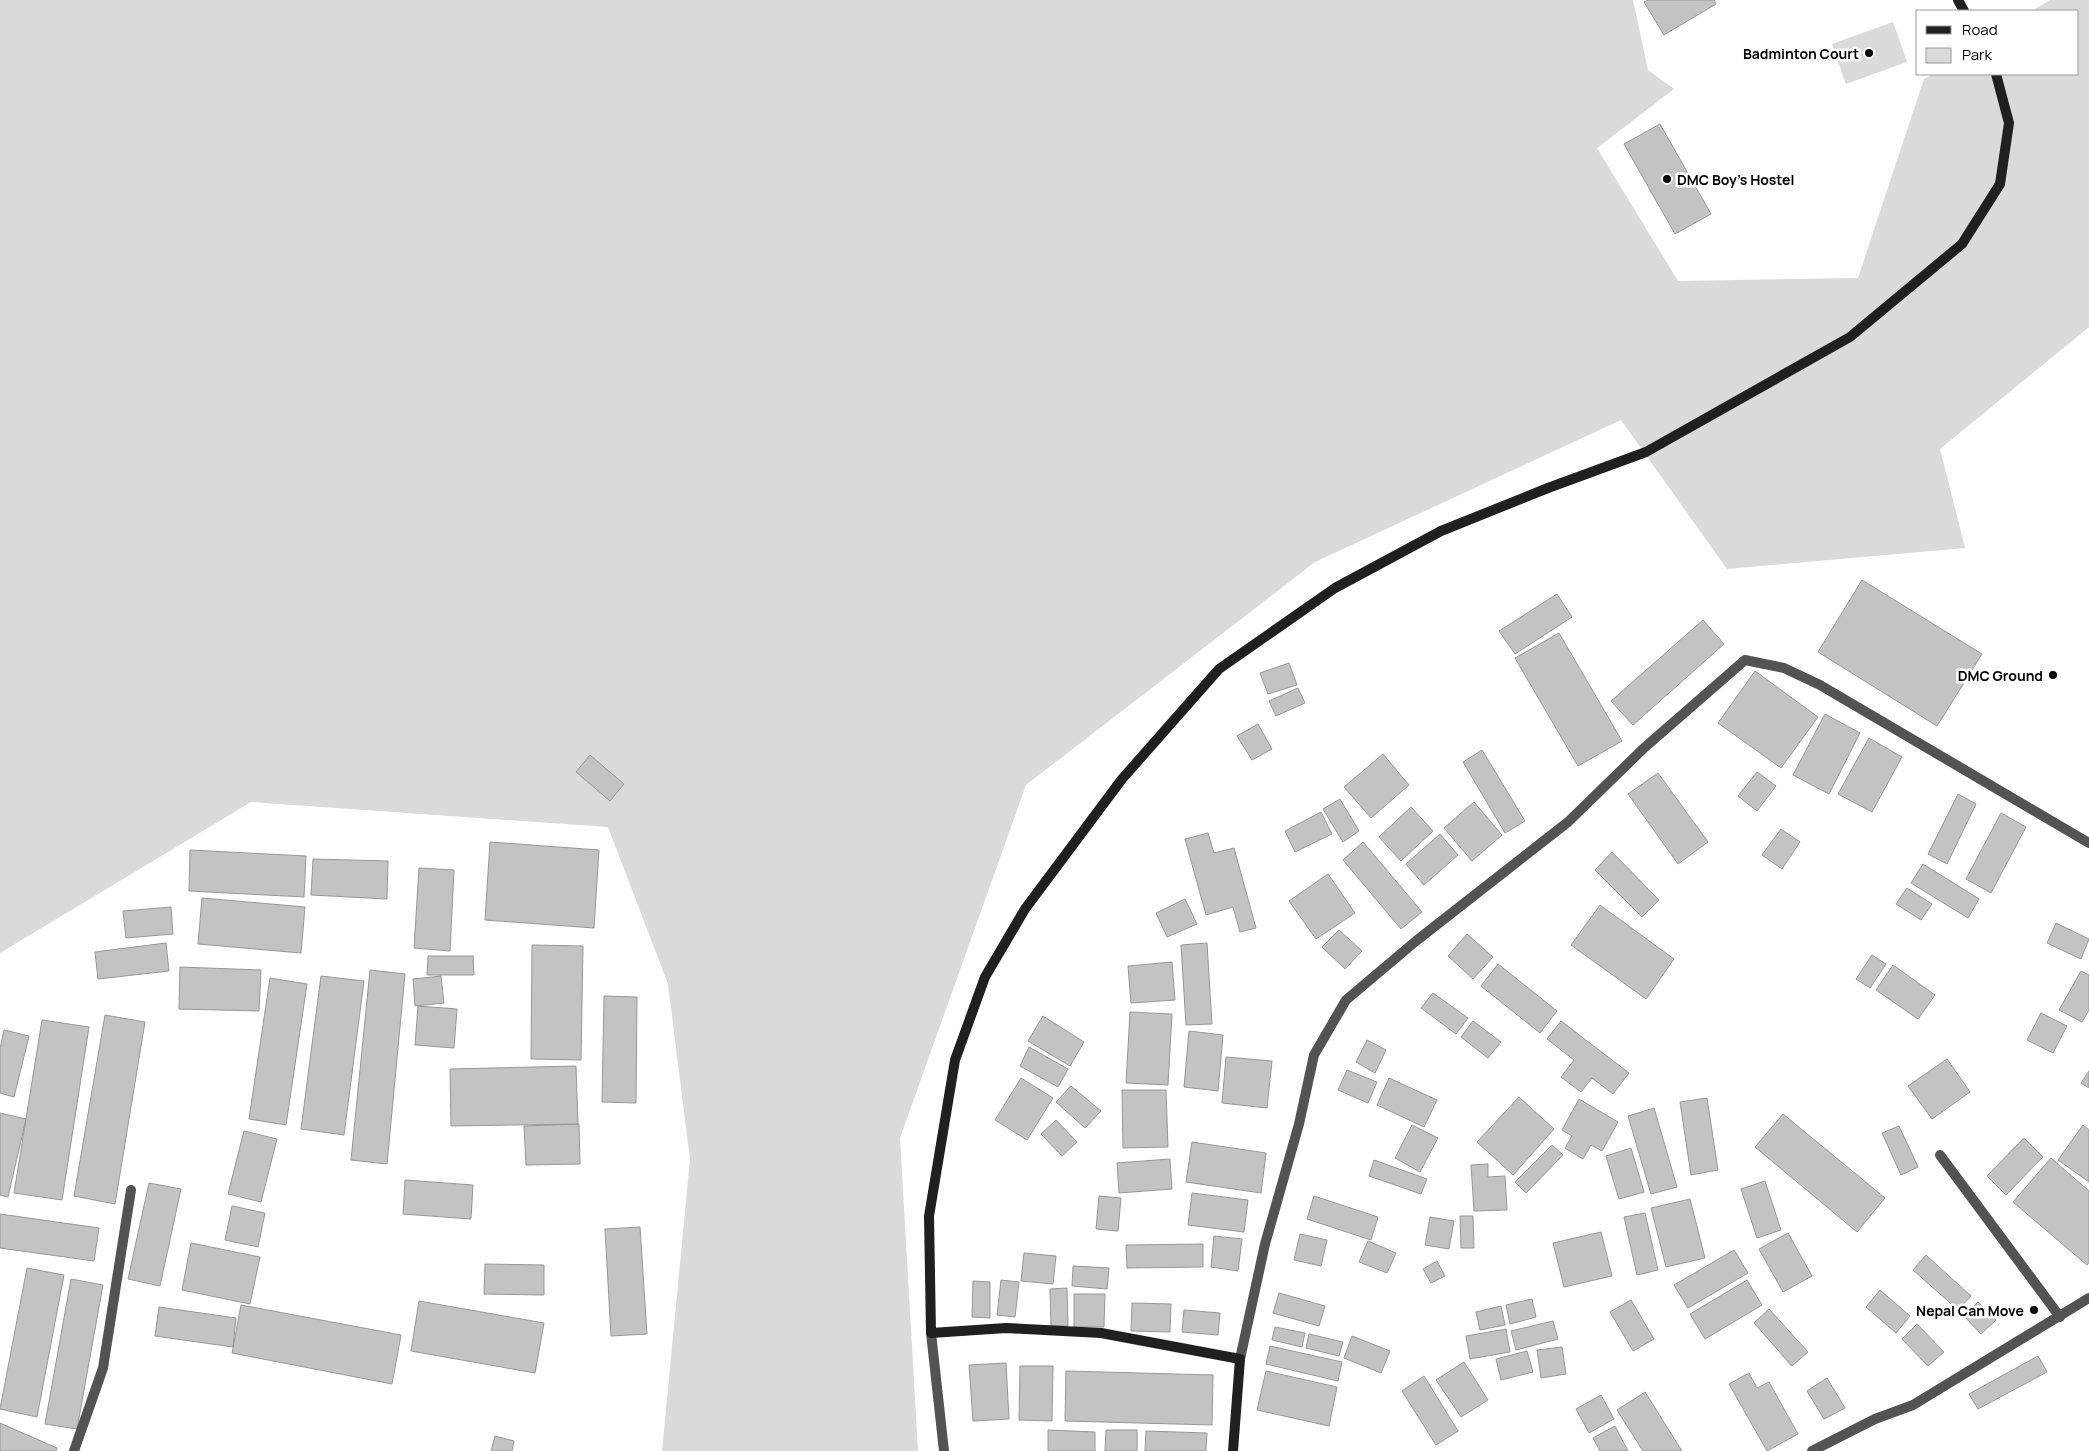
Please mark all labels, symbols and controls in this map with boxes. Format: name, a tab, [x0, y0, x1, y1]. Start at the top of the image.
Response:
legend	[1916, 10, 2079, 75]
text: Road	[1962, 19, 1998, 40]
place label: Badminton Court	[1743, 44, 1859, 63]
text: Park	[1962, 44, 1992, 65]
marker: Badminton Court	[1863, 47, 1875, 59]
place label: DMC Boy's Hostel	[1677, 170, 1794, 189]
marker: DMC Boy's Hostel	[1661, 173, 1673, 185]
place label: DMC Ground	[1958, 666, 2043, 685]
marker: DMC Ground	[2047, 669, 2059, 681]
place label: Nepal Can Move	[1916, 1301, 2024, 1320]
marker: Nepal Can Move	[2028, 1304, 2040, 1316]

